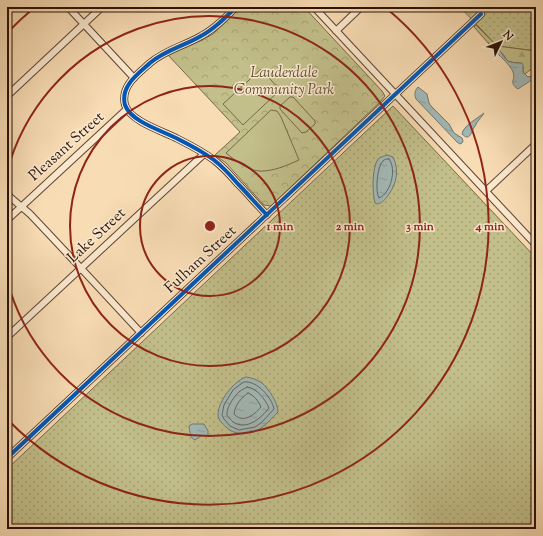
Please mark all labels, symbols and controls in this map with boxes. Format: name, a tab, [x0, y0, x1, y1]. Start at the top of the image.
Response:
north arrow	[481, 22, 521, 62]
text: N	[498, 26, 517, 45]
park label: Lauderdale Community Park	[234, 63, 334, 101]
street label: Pleasant Street	[25, 107, 109, 187]
street label: Lake Street	[63, 204, 131, 268]
text: 1 min	[265, 218, 294, 236]
text: 2 min	[336, 218, 365, 236]
text: 3 min	[406, 218, 435, 236]
text: 4 min	[474, 218, 505, 236]
centre of rings	[203, 219, 217, 233]
street label: Fulham Street	[161, 221, 241, 299]

